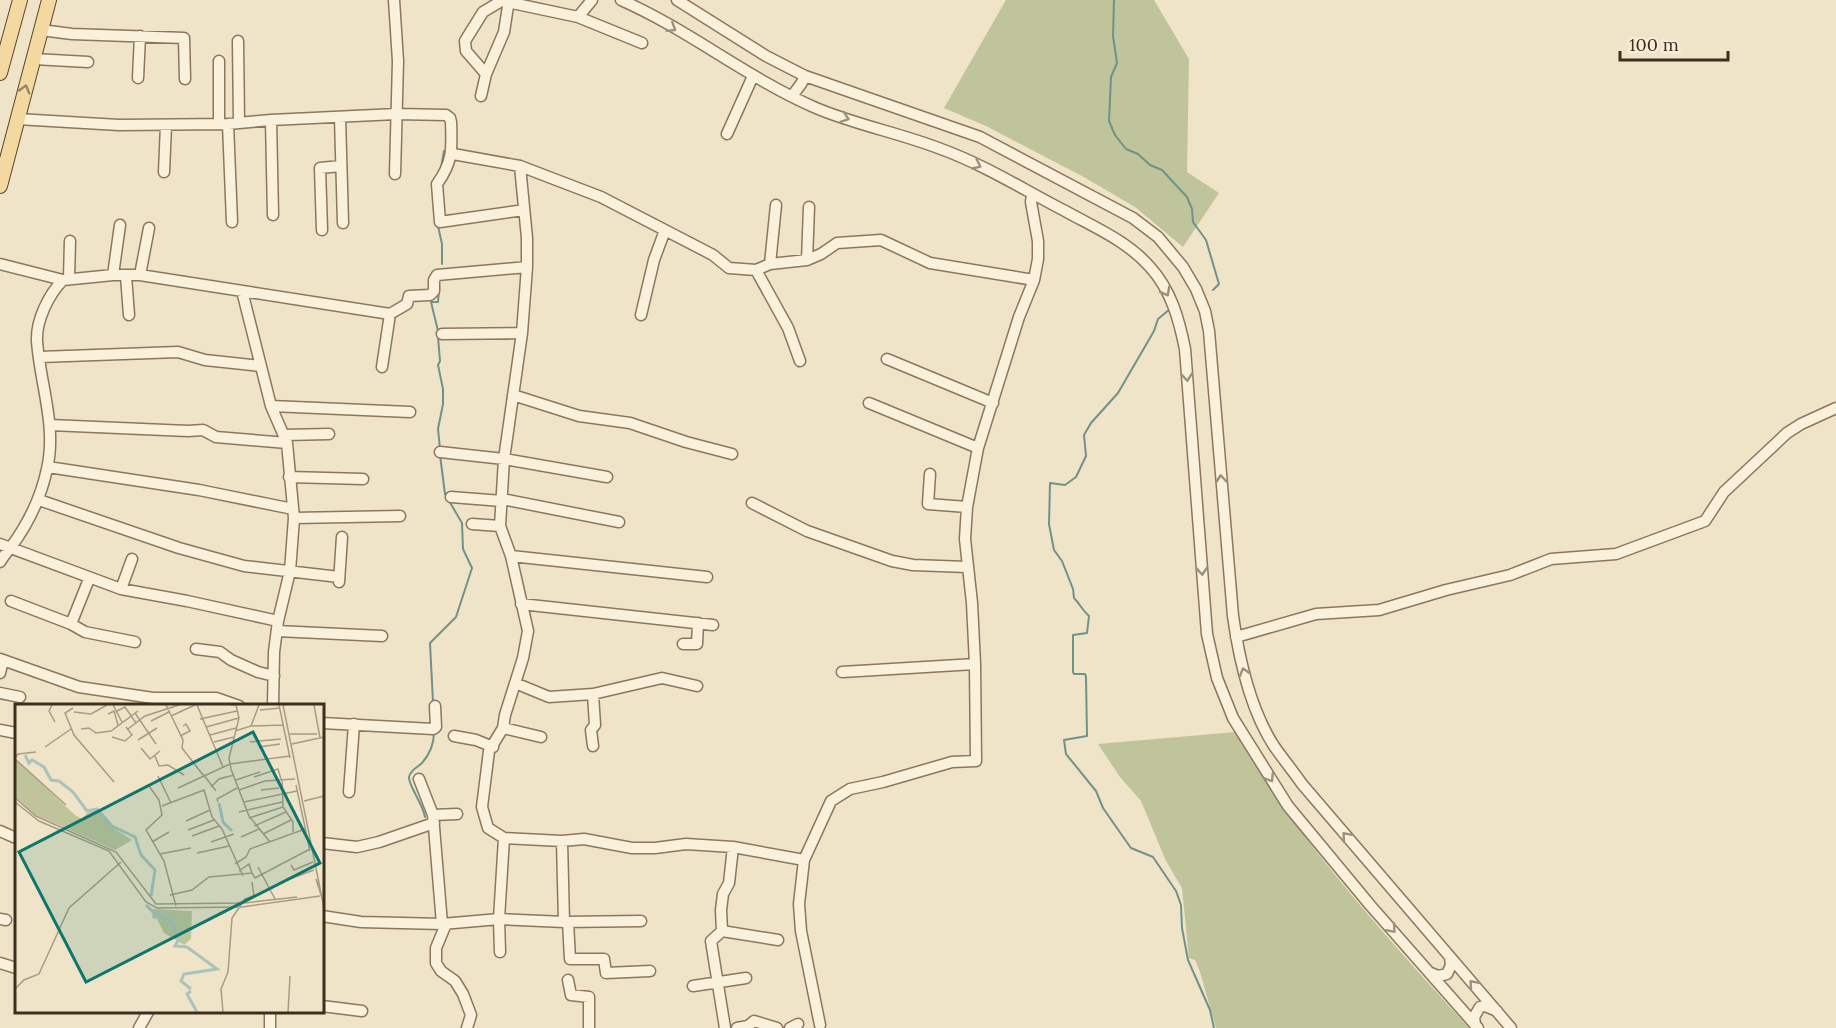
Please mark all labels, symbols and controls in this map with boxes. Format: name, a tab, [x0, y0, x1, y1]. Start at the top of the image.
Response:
one-way arrow	[666, 21, 677, 32]
scale bar	[1620, 24, 1728, 62]
text: 100 m	[1629, 33, 1679, 56]
one-way arrow	[18, 84, 30, 95]
one-way arrow	[839, 111, 850, 123]
one-way arrow	[970, 158, 981, 170]
one-way arrow	[1159, 286, 1170, 296]
one-way arrow	[1180, 372, 1193, 381]
one-way arrow	[1215, 474, 1228, 483]
one-way arrow	[1196, 567, 1209, 576]
one-way arrow	[1239, 667, 1251, 678]
inset map	[15, 704, 324, 1013]
one-way arrow	[1263, 771, 1274, 782]
one-way arrow	[1342, 832, 1353, 842]
one-way arrow	[1385, 922, 1396, 933]
one-way arrow	[1469, 980, 1480, 991]

